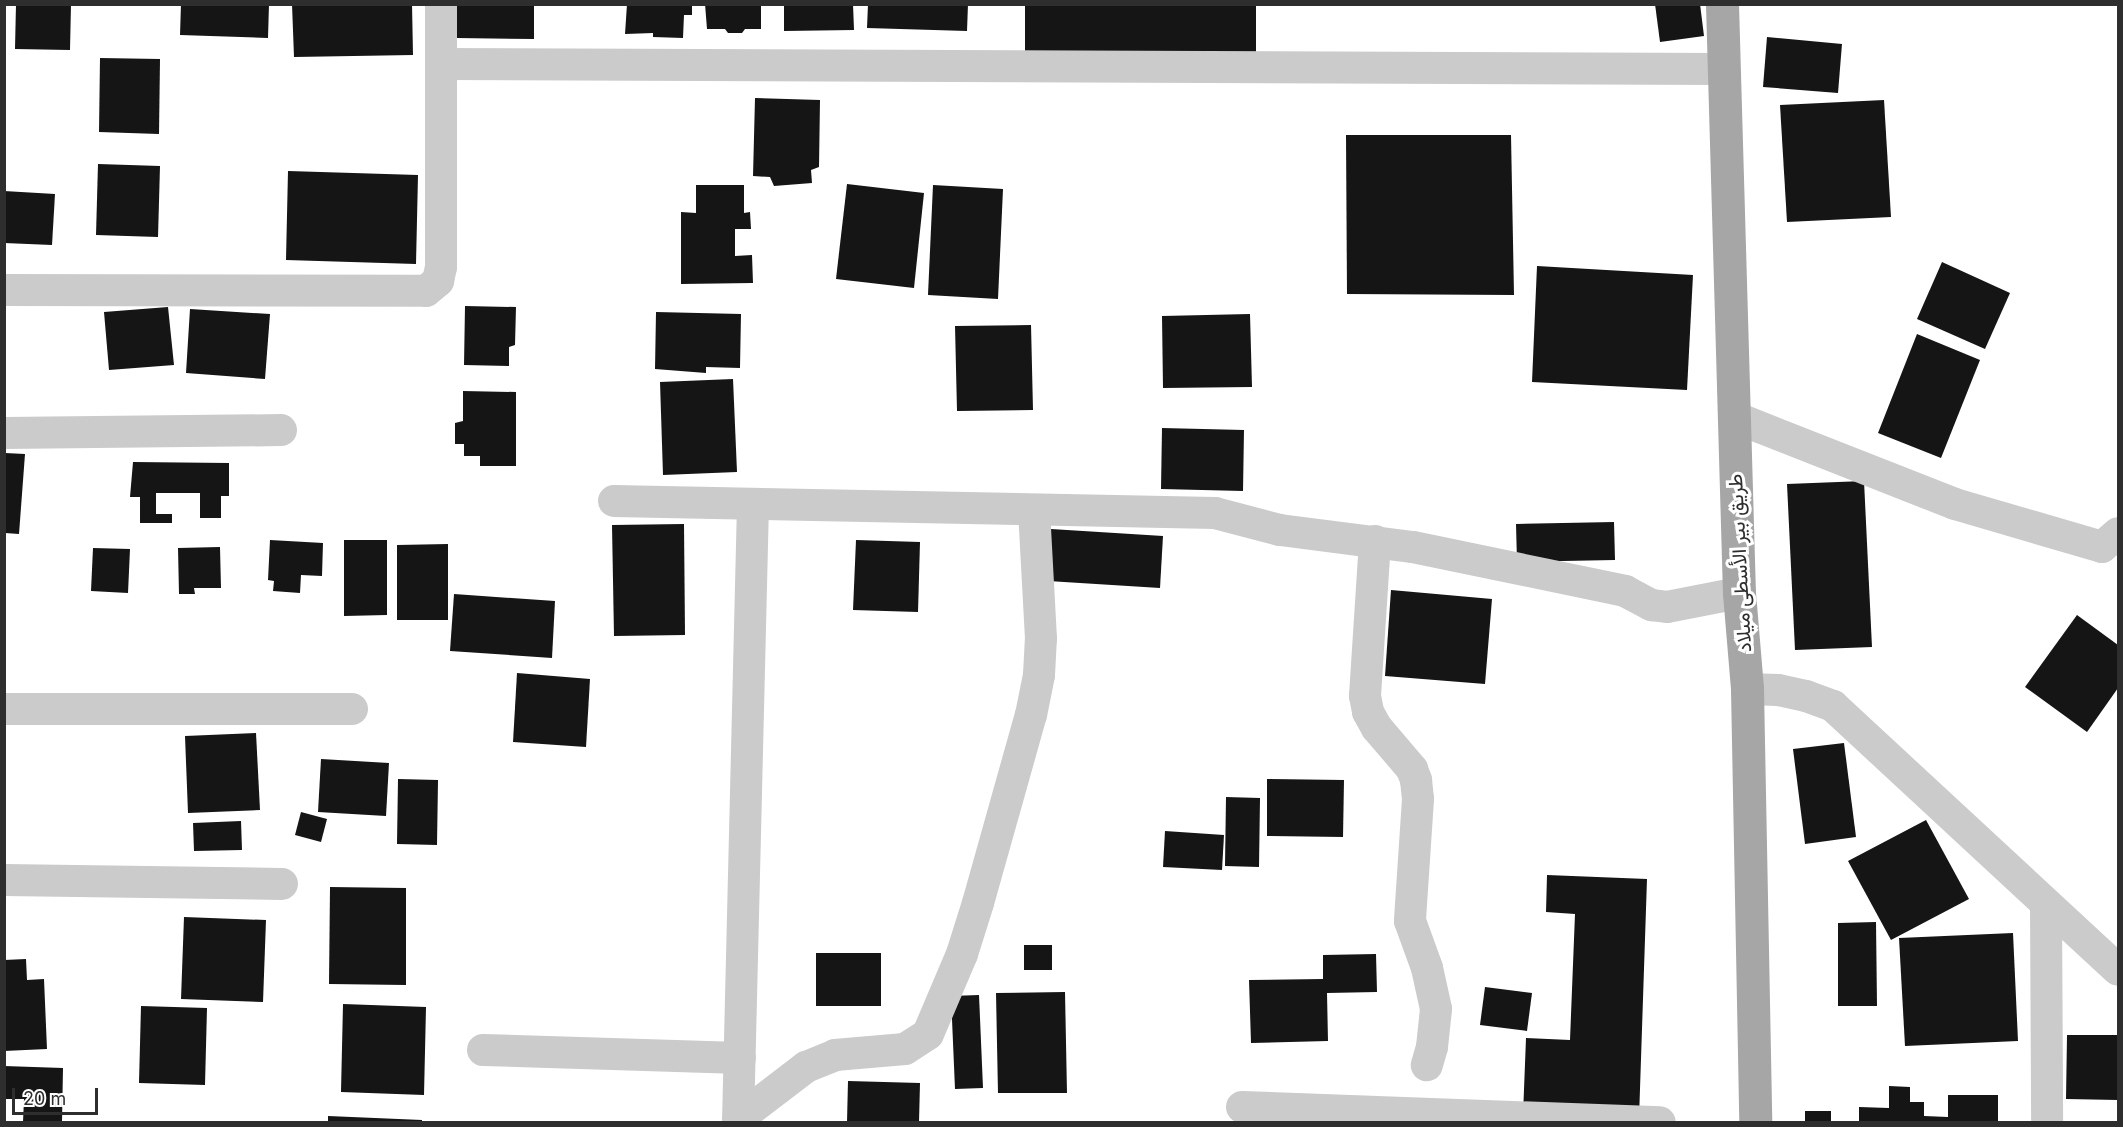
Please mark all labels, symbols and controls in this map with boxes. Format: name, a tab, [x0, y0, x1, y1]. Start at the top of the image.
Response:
street label: طريق بير الأسطى ميلاد	[1723, 473, 1757, 653]
scale bar	[15, 1076, 100, 1114]
text: 20 m	[23, 1088, 66, 1109]

